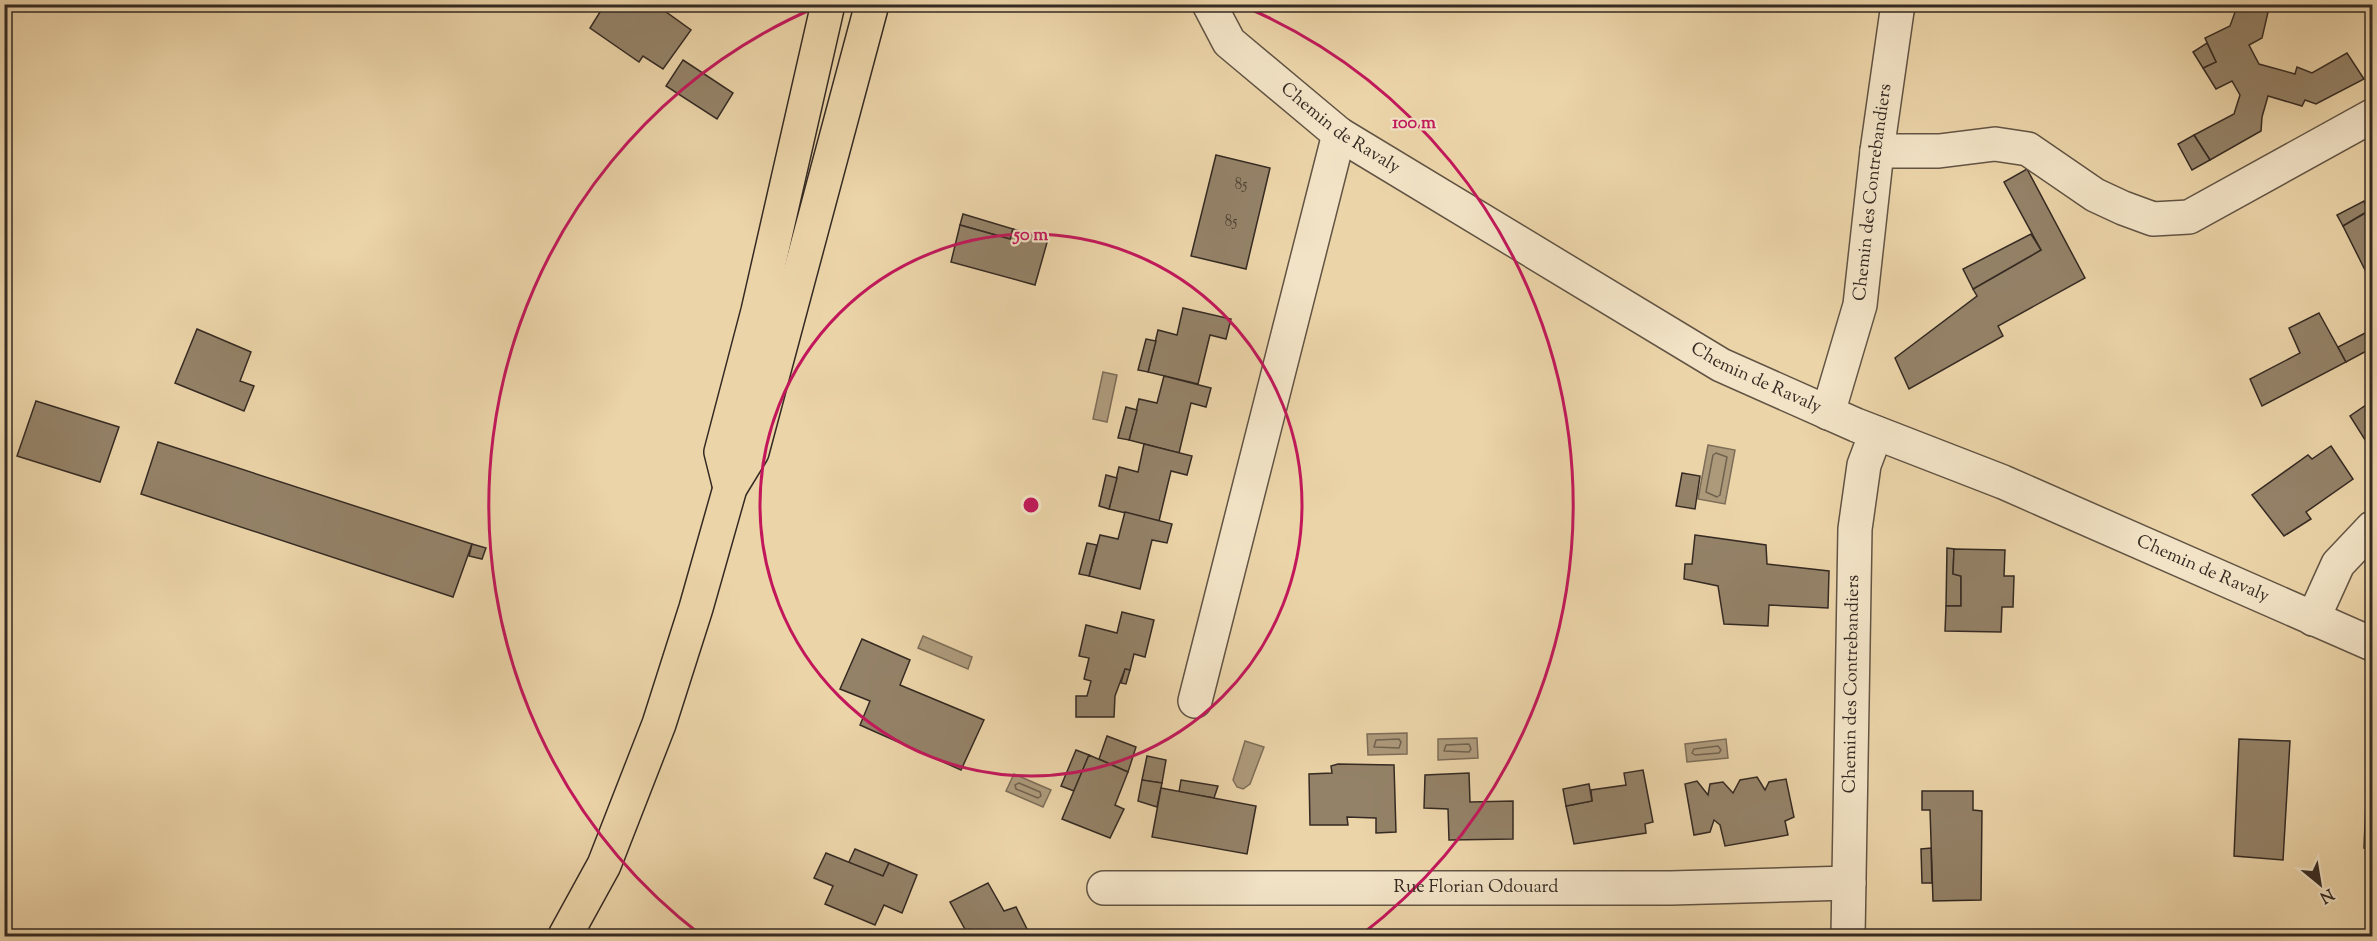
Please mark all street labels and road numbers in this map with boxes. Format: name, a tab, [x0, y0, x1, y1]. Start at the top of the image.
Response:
street label: Chemin de Ravaly	[1274, 77, 1405, 181]
street label: Chemin des Contrebandiers	[1848, 82, 1899, 302]
street label: Chemin de Ravaly	[1685, 336, 1825, 421]
street label: Chemin de Ravaly	[2132, 529, 2273, 610]
street label: Chemin des Contrebandiers	[1837, 575, 1867, 794]
street label: Rue Florian Odouard	[1394, 875, 1558, 901]

